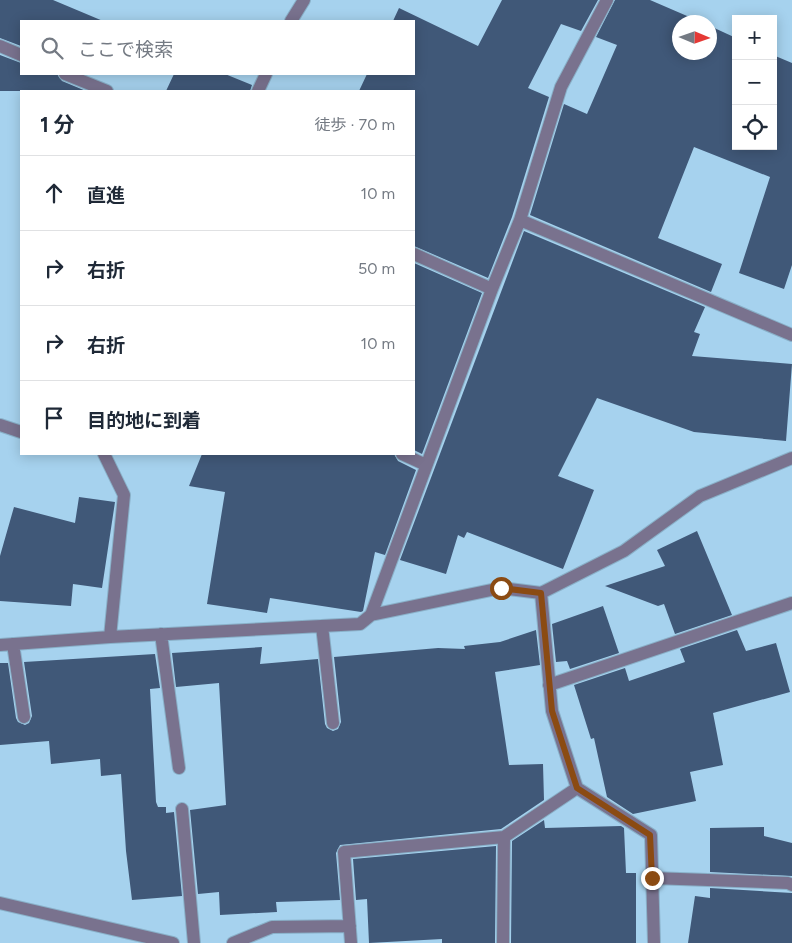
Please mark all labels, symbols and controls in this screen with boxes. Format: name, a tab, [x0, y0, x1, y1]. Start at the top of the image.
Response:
north arrow	[672, 15, 717, 60]
map controls	[732, 15, 777, 150]
button: +	[732, 15, 777, 60]
search box	[20, 20, 415, 75]
icon: search	[38, 34, 66, 62]
text: ここで検索	[78, 38, 173, 61]
button: −	[732, 60, 777, 105]
button: locate	[732, 105, 777, 150]
text: 1 分	[40, 112, 75, 137]
text: 徒歩 · 70 m	[315, 115, 395, 134]
icon: ahead	[40, 179, 68, 207]
text: 直進	[87, 184, 125, 207]
text: 10 m	[361, 184, 395, 203]
icon: right	[40, 254, 68, 282]
text: 右折	[87, 259, 125, 282]
text: 50 m	[358, 259, 395, 278]
icon: right	[40, 329, 68, 357]
text: 右折	[87, 334, 125, 357]
text: 10 m	[361, 334, 395, 353]
icon: arrive	[40, 404, 68, 432]
text: 目的地に到着	[87, 409, 201, 432]
route start	[490, 577, 513, 600]
route end	[641, 867, 664, 890]

